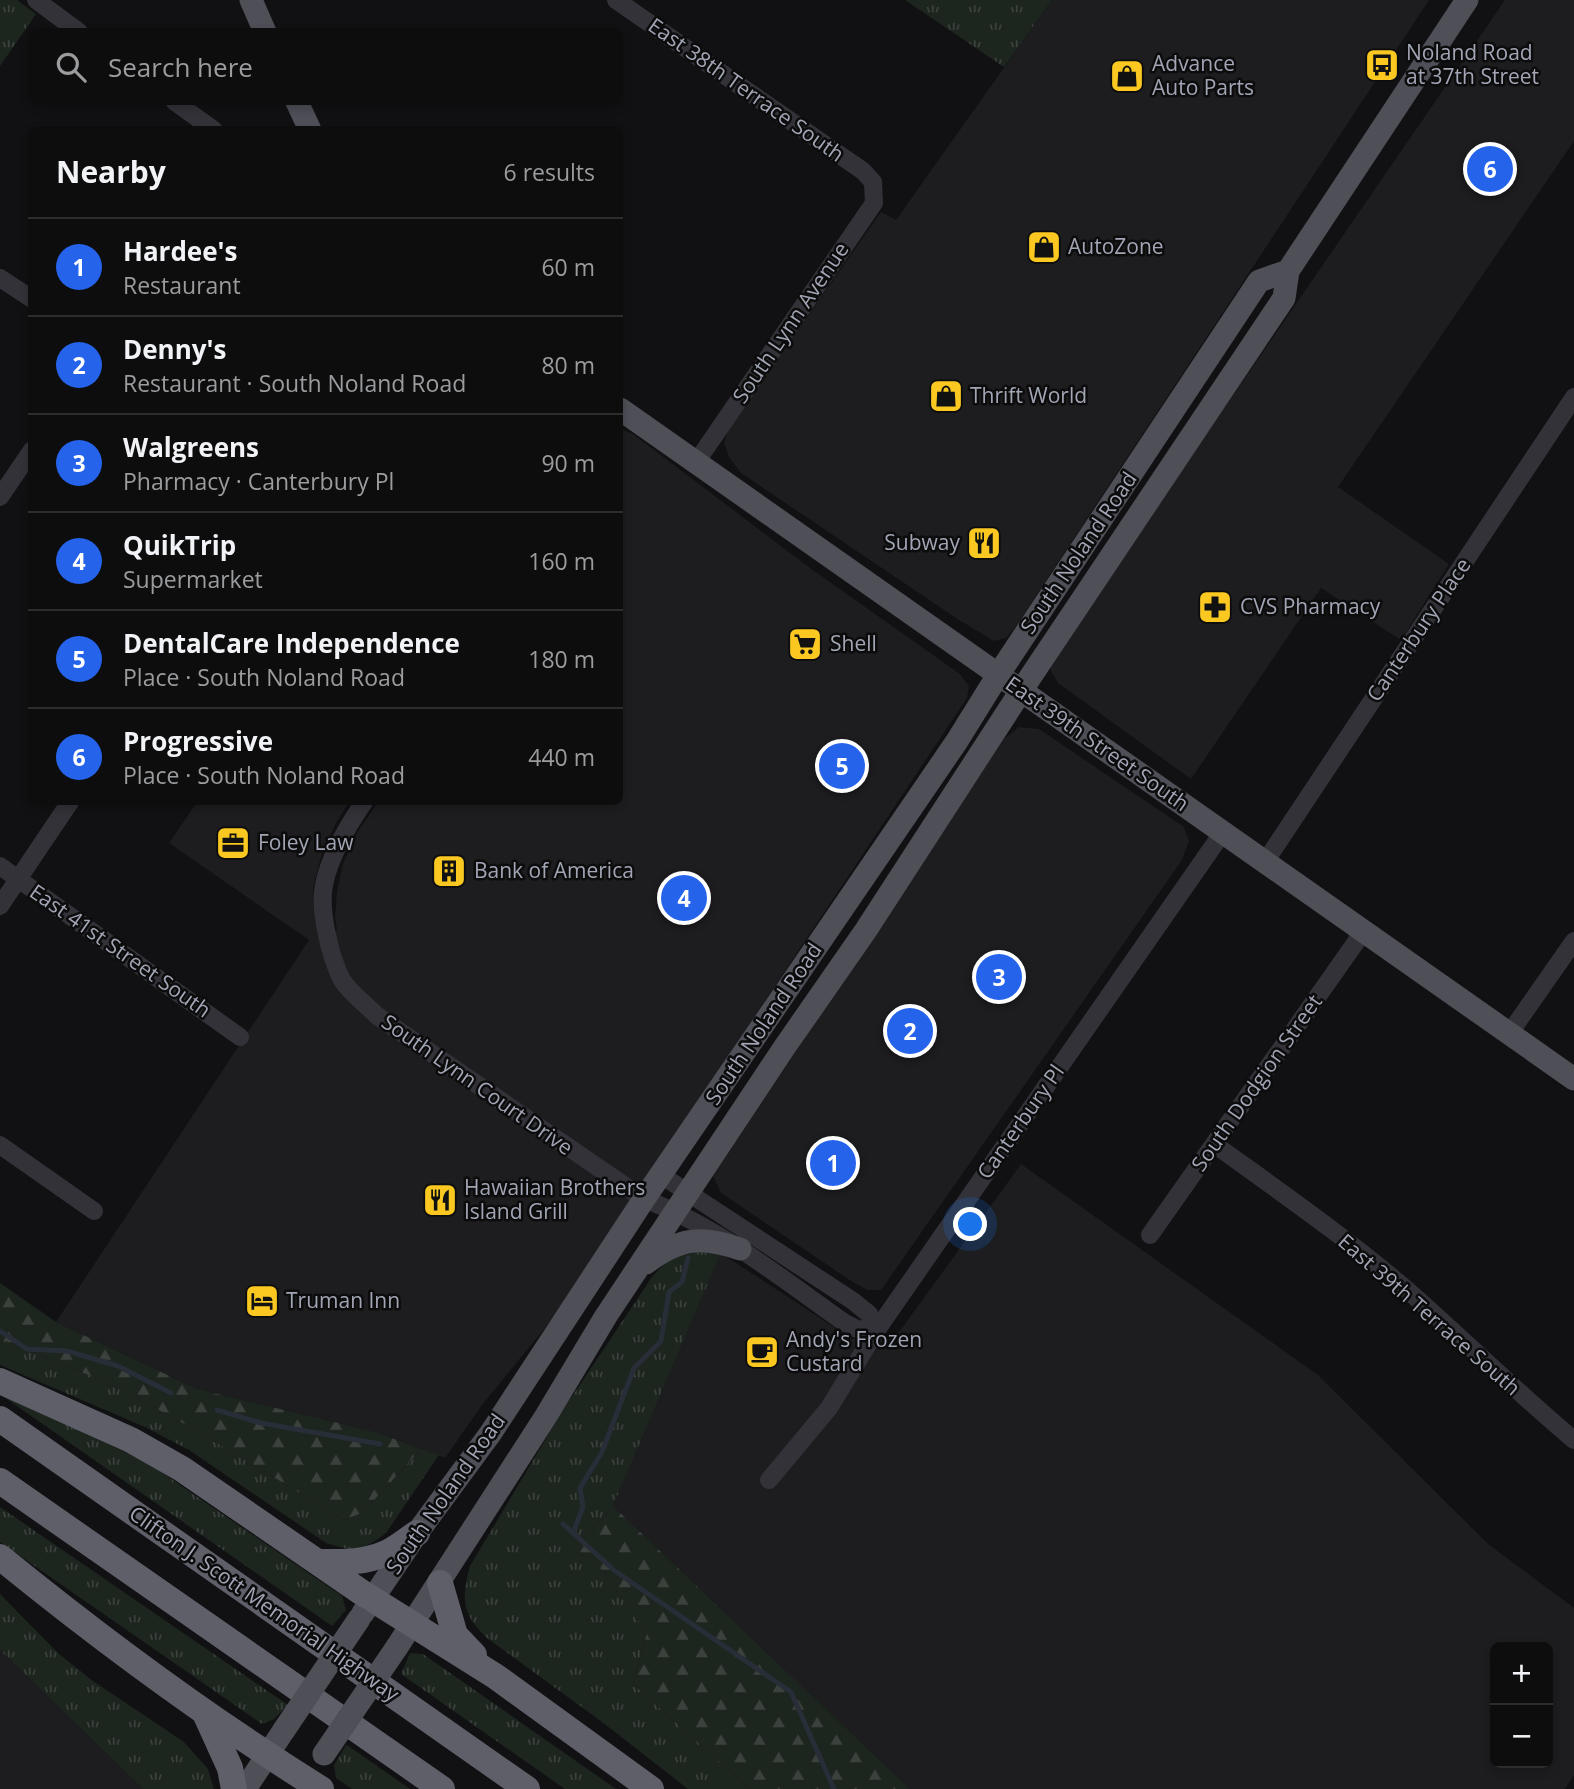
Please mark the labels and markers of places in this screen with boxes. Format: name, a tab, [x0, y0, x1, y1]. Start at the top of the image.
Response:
place label: Noland Road at 37th Street	[1406, 38, 1539, 90]
bus stop icon: Noland Road at 37th Street	[1363, 46, 1401, 84]
place label: Advance Auto Parts	[1152, 49, 1254, 101]
shop icon: Advance Auto Parts	[1108, 57, 1146, 95]
pin: 6	[1467, 143, 1513, 195]
shop icon: AutoZone	[1025, 228, 1063, 266]
place label: AutoZone	[1068, 232, 1164, 260]
shop icon: Thrift World	[927, 377, 965, 415]
place label: Thrift World	[970, 381, 1087, 409]
restaurant icon: Subway	[965, 524, 1003, 562]
place label: Subway	[884, 528, 960, 556]
pharmacy icon: CVS Pharmacy	[1196, 588, 1234, 626]
place label: CVS Pharmacy	[1240, 592, 1381, 620]
supermarket icon: Shell	[786, 625, 824, 663]
place label: Shell	[830, 629, 877, 657]
pin: 5	[819, 740, 865, 792]
office icon: Foley Law	[214, 824, 252, 862]
place label: Foley Law	[258, 828, 354, 856]
building icon: Bank of America	[430, 852, 468, 890]
place label: Bank of America	[474, 856, 634, 884]
pin: 4	[661, 872, 707, 924]
pin: 3	[976, 951, 1022, 1003]
pin: 2	[887, 1005, 933, 1057]
pin: 1	[810, 1137, 856, 1189]
place label: Hawaiian Brothers Island Grill	[464, 1173, 645, 1225]
restaurant icon: Hawaiian Brothers Island Grill	[421, 1181, 459, 1219]
hotel icon: Truman Inn	[243, 1282, 281, 1320]
place label: Truman Inn	[286, 1286, 400, 1314]
place label: Andy's Frozen Custard	[786, 1325, 922, 1377]
cafe icon: Andy's Frozen Custard	[743, 1333, 781, 1371]

